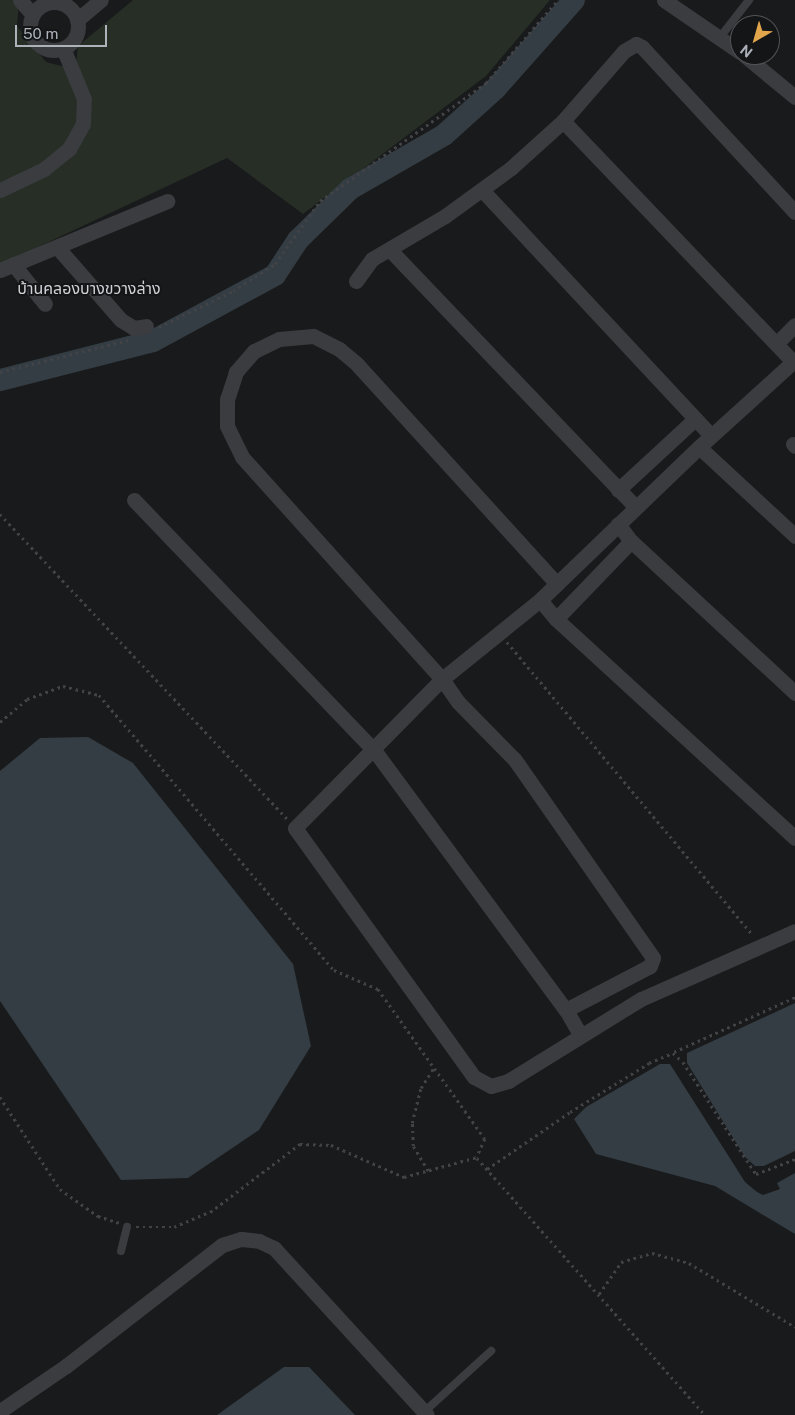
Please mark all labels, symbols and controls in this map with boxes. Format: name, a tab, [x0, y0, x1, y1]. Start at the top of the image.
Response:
scale bar	[18, 15, 110, 47]
north arrow	[730, 15, 780, 65]
text: 50 m	[23, 25, 58, 42]
text: N	[737, 41, 756, 61]
district label: บ้านคลองบางขวางล่าง	[17, 279, 161, 299]

